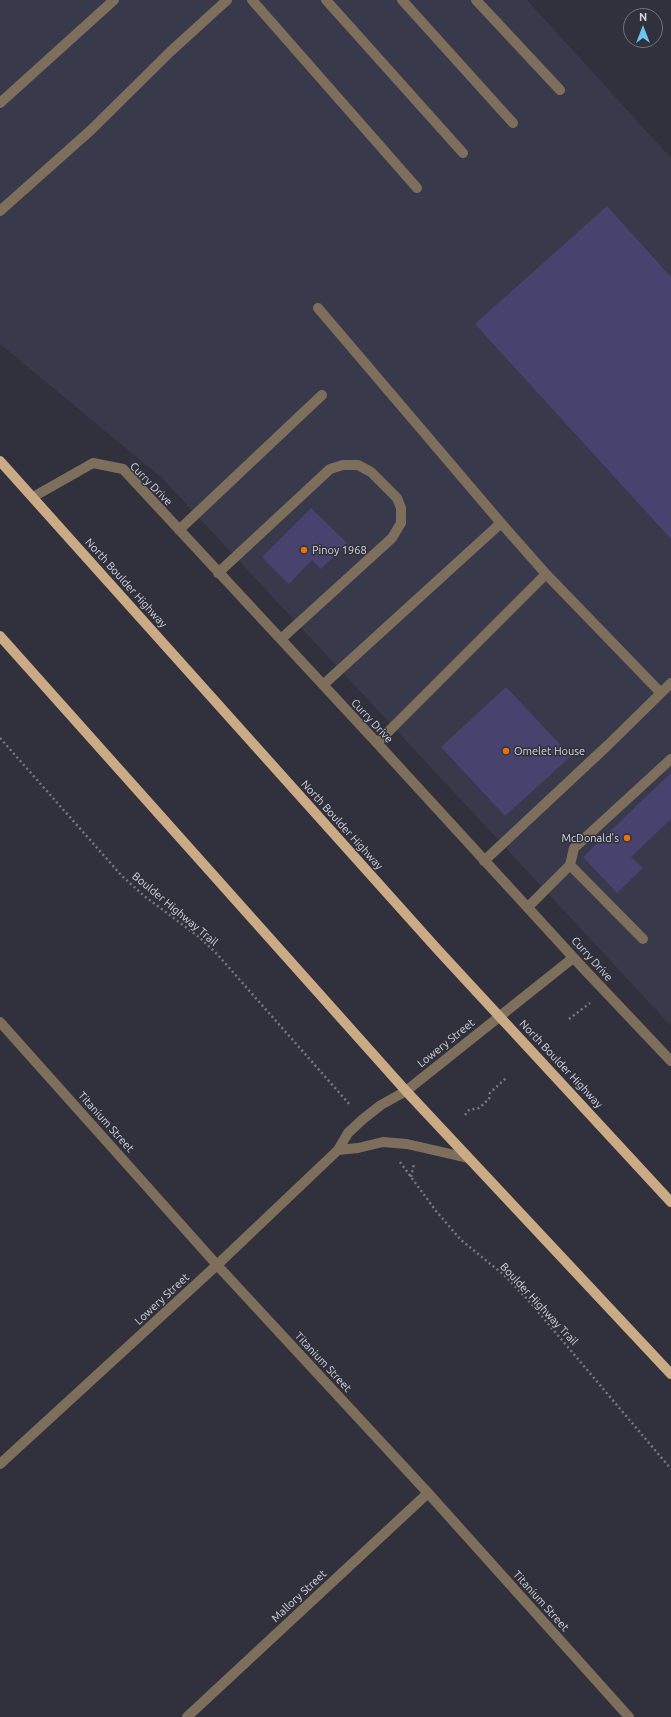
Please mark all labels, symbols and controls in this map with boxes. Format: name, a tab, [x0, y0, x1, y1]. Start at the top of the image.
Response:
north arrow	[623, 8, 663, 48]
text: N	[639, 11, 647, 23]
street label: Curry Drive	[127, 460, 175, 508]
street label: North Boulder Highway	[82, 536, 170, 630]
place label: Pinoy 1968	[312, 543, 367, 557]
marker: Pinoy 1968	[299, 545, 309, 555]
street label: Curry Drive	[348, 696, 396, 746]
place label: Omelet House	[514, 744, 585, 758]
marker: Omelet House	[501, 746, 511, 756]
street label: North Boulder Highway	[298, 778, 386, 872]
place label: McDonald's	[561, 831, 619, 845]
marker: McDonald's	[622, 833, 632, 843]
street label: Boulder Highway Trail	[129, 869, 221, 949]
street label: Curry Drive	[569, 934, 615, 984]
street label: Lowery Street	[415, 1016, 477, 1070]
street label: North Boulder Highway	[517, 1017, 605, 1111]
street label: Titanium Street	[75, 1089, 137, 1155]
street label: Boulder Highway Trail	[497, 1260, 581, 1348]
street label: Lowery Street	[132, 1270, 192, 1328]
street label: Titanium Street	[292, 1329, 354, 1395]
street label: Mallory Street	[269, 1567, 329, 1625]
street label: Titanium Street	[510, 1568, 572, 1634]

